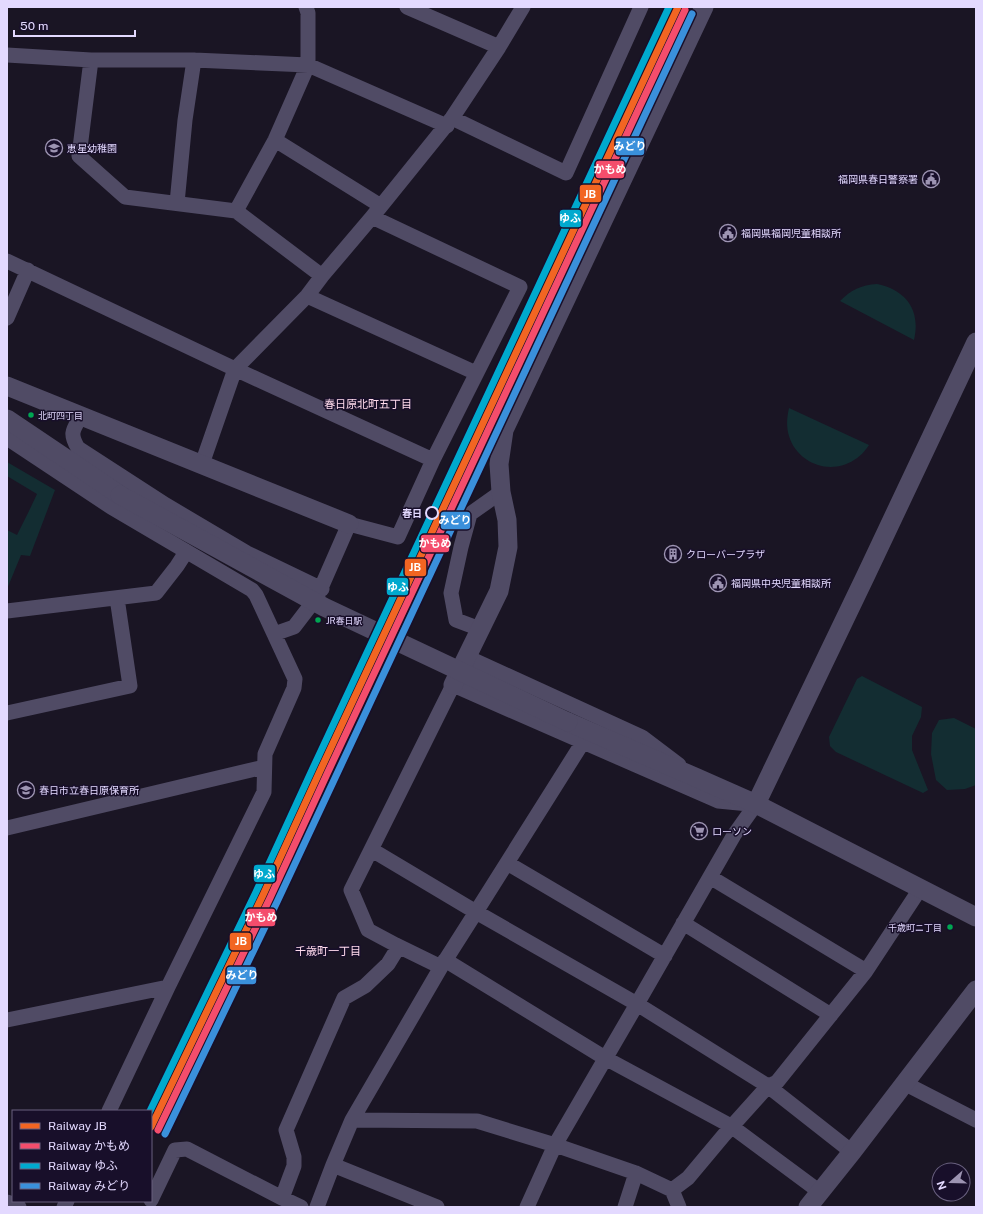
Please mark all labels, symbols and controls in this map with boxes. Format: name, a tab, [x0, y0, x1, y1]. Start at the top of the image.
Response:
scale bar	[14, 12, 135, 38]
text: 50 m	[20, 19, 48, 33]
line badge: みどり	[615, 137, 645, 156]
school or university icon: 恵星幼稚園	[44, 138, 64, 158]
text: みどり	[614, 140, 647, 152]
place label: 恵星幼稚園	[67, 142, 117, 154]
line badge: かもめ	[595, 160, 625, 179]
text: かもめ	[594, 163, 627, 175]
public building icon: 福岡県春日警察署	[921, 169, 941, 189]
place label: 福岡県春日警察署	[838, 173, 918, 185]
line badge: JB	[579, 184, 602, 203]
text: JB	[584, 188, 596, 200]
line badge: ゆふ	[559, 209, 582, 228]
text: ゆふ	[559, 212, 581, 224]
public building icon: 福岡県福岡児童相談所	[718, 223, 738, 243]
place label: 福岡県福岡児童相談所	[741, 227, 841, 239]
district label: 春日原北町五丁目	[324, 398, 412, 410]
marker: 北町四丁目	[26, 410, 36, 420]
place label: 北町四丁目	[38, 410, 83, 421]
marker: 春日	[425, 506, 439, 520]
place label: 春日	[402, 507, 422, 519]
line badge: みどり	[440, 511, 471, 530]
text: みどり	[439, 514, 472, 526]
line badge: かもめ	[420, 534, 450, 553]
text: かもめ	[419, 537, 452, 549]
building icon: クローバープラザ	[663, 544, 683, 564]
place label: クローバープラザ	[686, 548, 765, 560]
line badge: JB	[404, 558, 427, 577]
text: JB	[409, 561, 421, 573]
public building icon: 福岡県中央児童相談所	[708, 573, 728, 593]
line badge: ゆふ	[386, 577, 409, 596]
place label: 福岡県中央児童相談所	[731, 577, 831, 589]
text: ゆふ	[387, 581, 409, 593]
marker: JR春日駅	[313, 615, 323, 625]
place label: JR春日駅	[326, 615, 363, 626]
school or university icon: 春日市立春日原保育所	[16, 780, 36, 800]
place label: 春日市立春日原保育所	[39, 784, 139, 796]
supermarket icon: ローソン	[689, 821, 709, 841]
place label: ローソン	[712, 825, 752, 837]
line badge: ゆふ	[253, 864, 276, 883]
text: ゆふ	[253, 868, 275, 880]
line badge: かもめ	[246, 908, 276, 927]
text: かもめ	[245, 911, 278, 923]
place label: 千歳町ニ丁目	[888, 922, 942, 933]
marker: 千歳町ニ丁目	[945, 922, 955, 932]
line badge: JB	[229, 932, 252, 951]
text: JB	[235, 935, 247, 947]
district label: 千歳町一丁目	[295, 945, 361, 957]
line badge: みどり	[226, 966, 257, 985]
text: みどり	[226, 969, 259, 981]
legend	[12, 1110, 152, 1202]
text: Railway JB	[48, 1119, 107, 1133]
text: Railway かもめ	[48, 1139, 130, 1153]
text: Railway ゆふ	[48, 1159, 118, 1173]
north arrow	[931, 1162, 971, 1202]
text: Railway みどり	[48, 1179, 130, 1193]
text: N	[934, 1179, 949, 1192]

